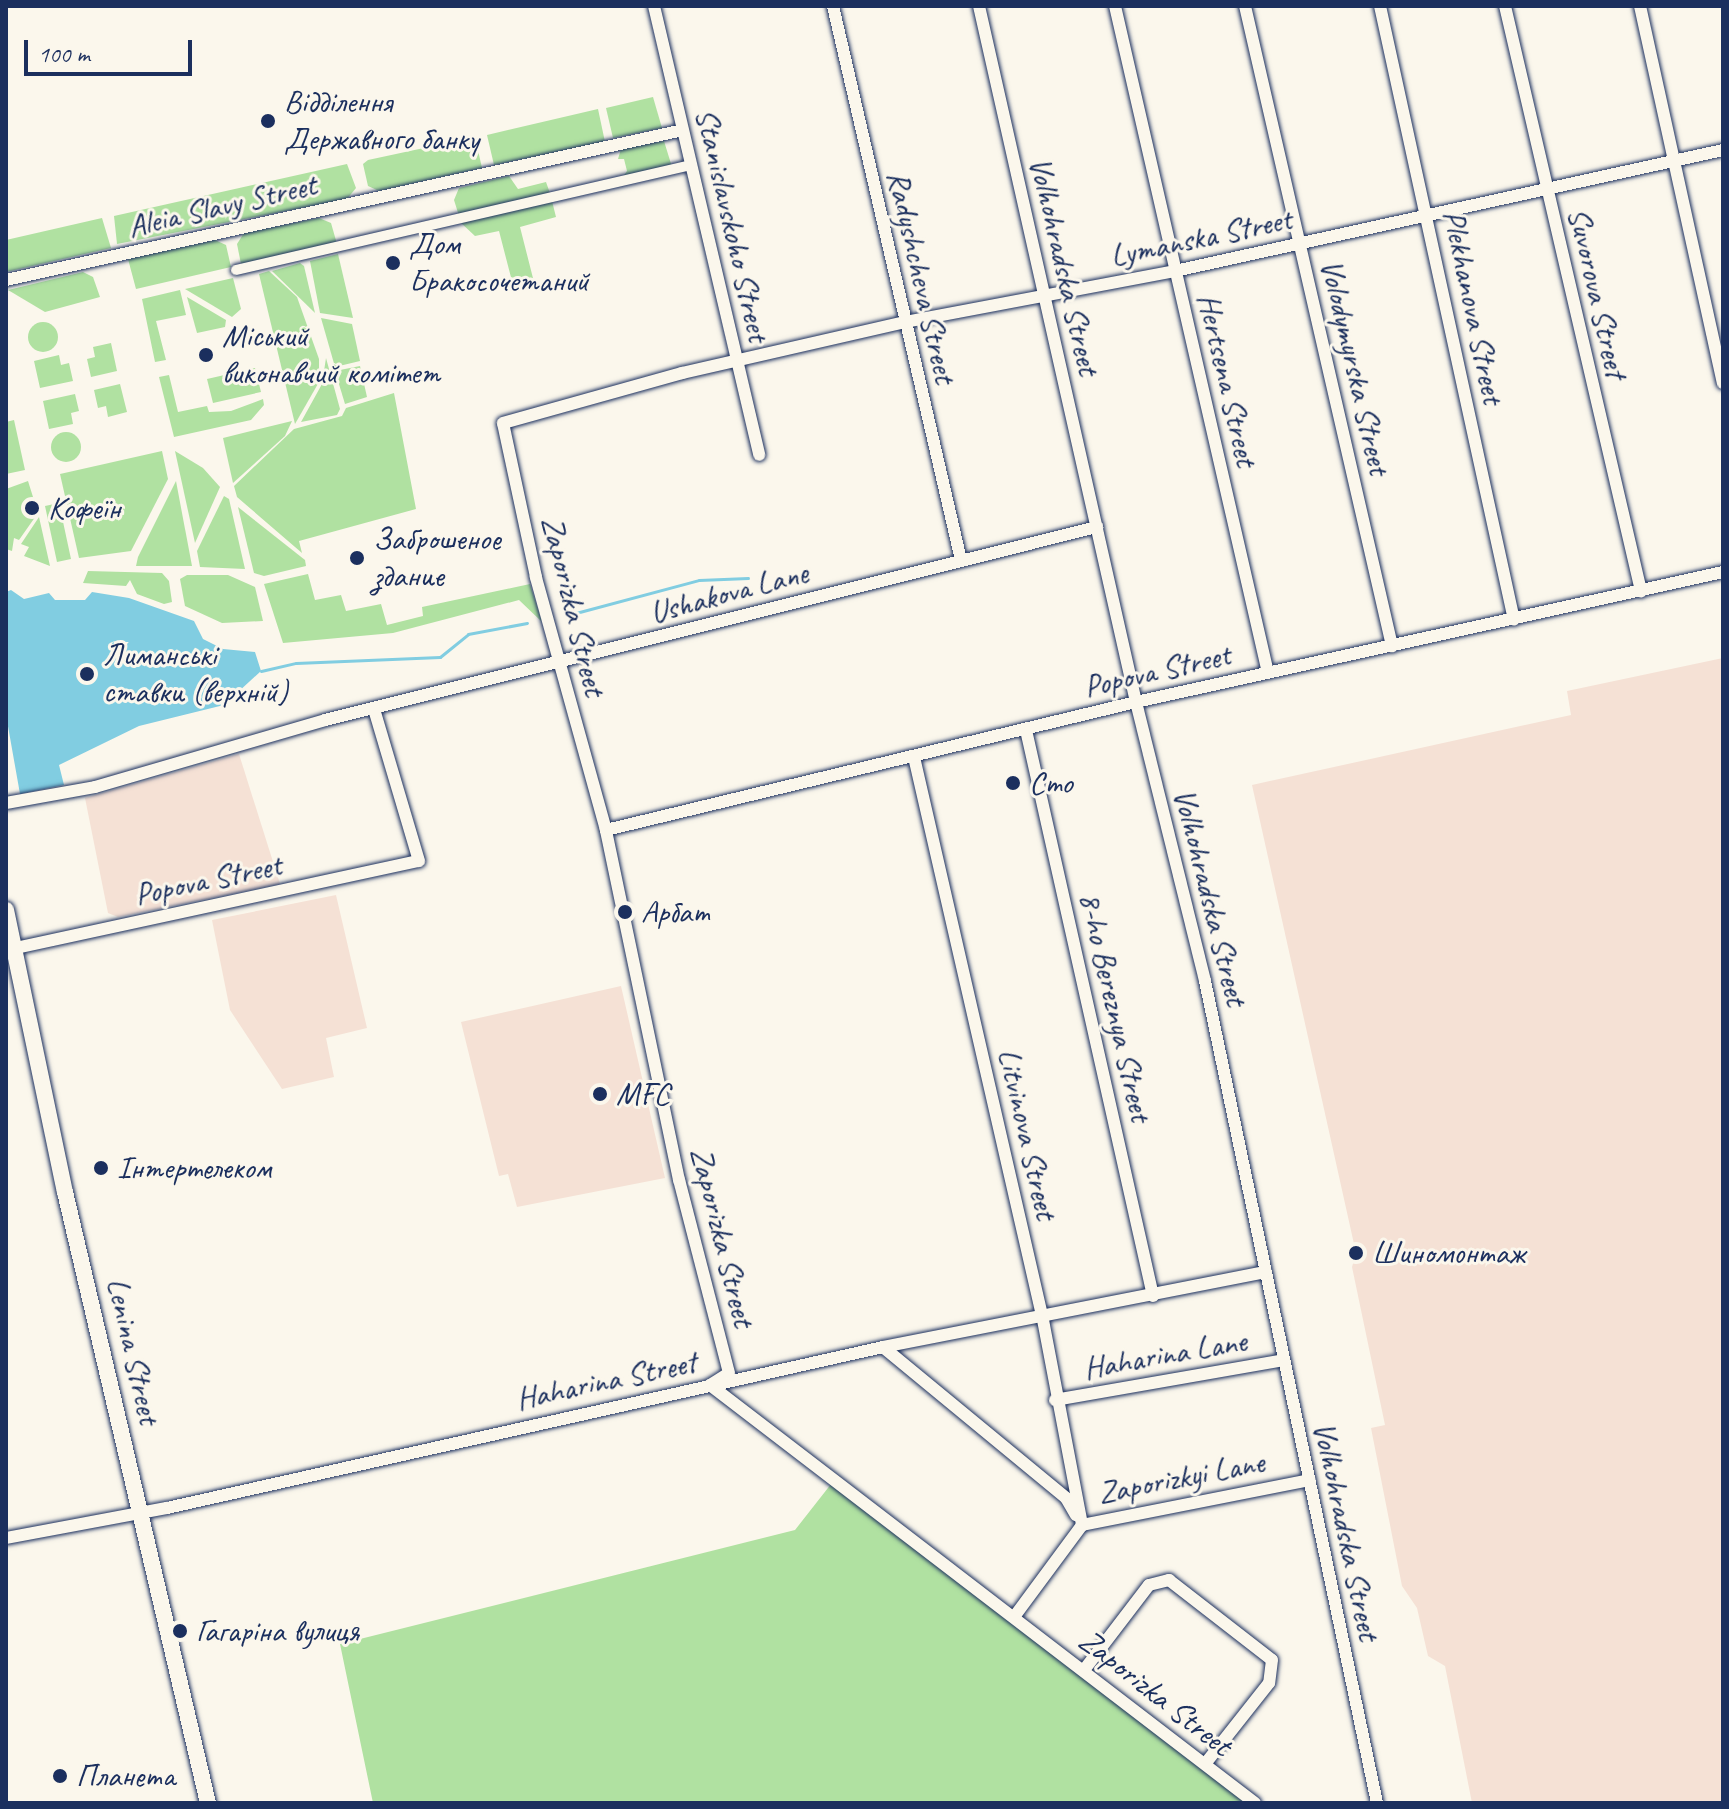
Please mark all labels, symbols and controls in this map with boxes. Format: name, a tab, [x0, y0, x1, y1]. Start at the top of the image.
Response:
scale bar	[28, 24, 196, 74]
text: 100 m	[38, 39, 90, 69]
place label: Відділення Державного банку	[284, 84, 480, 159]
street label: Stanislavskoho Street	[686, 104, 778, 346]
marker: Відділення Державного банку	[259, 112, 277, 130]
street label: Volhohradska Street	[1020, 153, 1108, 379]
street label: Aleia Slavy Street	[124, 166, 320, 246]
street label: Radyshcheva Street	[878, 167, 964, 387]
street label: Lymanska Street	[1107, 200, 1295, 276]
street label: Suvorova Street	[1559, 204, 1635, 382]
street label: Plekhanova Street	[1434, 206, 1512, 408]
place label: Дом Бракосочетаний	[409, 226, 589, 301]
marker: Дом Бракосочетаний	[384, 254, 402, 272]
street label: Volodymyrska Street	[1311, 255, 1399, 479]
street label: Hertsena Street	[1188, 290, 1266, 470]
place label: Міський виконавчий комітет	[222, 318, 440, 393]
marker: Міський виконавчий комітет	[197, 346, 215, 364]
place label: Кофеїн	[48, 489, 121, 527]
marker: Кофеїн	[23, 499, 41, 517]
street label: Zaporizka Street	[532, 512, 614, 700]
place label: Заброшеное здание	[373, 521, 500, 596]
marker: Заброшеное здание	[348, 549, 366, 567]
street label: Ushakova Lane	[646, 553, 812, 633]
street label: Popova Street	[1080, 635, 1234, 707]
place label: Лиманські ставки (верхній)	[103, 637, 288, 712]
marker: Лиманські ставки (верхній)	[78, 665, 96, 683]
place label: Сто	[1029, 764, 1073, 802]
marker: Сто	[1004, 774, 1022, 792]
street label: Volhohradska Street	[1164, 784, 1256, 1010]
street label: Popova Street	[131, 846, 285, 914]
street label: 8-ho Bereznya Street	[1070, 889, 1160, 1125]
place label: Арбат	[641, 893, 710, 931]
marker: Арбат	[616, 903, 634, 921]
street label: Litvinova Street	[989, 1045, 1065, 1223]
place label: MFC	[616, 1075, 669, 1113]
marker: MFC	[591, 1085, 609, 1103]
street label: Zaporizka Street	[681, 1143, 763, 1331]
place label: Інтертелеком	[117, 1149, 271, 1187]
marker: Інтертелеком	[92, 1159, 110, 1177]
place label: Шиномонтаж	[1372, 1234, 1525, 1272]
marker: Шиномонтаж	[1347, 1244, 1365, 1262]
street label: Lenina Street	[97, 1274, 169, 1428]
street label: Haharina Lane	[1080, 1322, 1250, 1388]
street label: Haharina Street	[513, 1343, 699, 1419]
street label: Volhohradska Street	[1304, 1418, 1388, 1644]
street label: Zaporizkyi Lane	[1094, 1443, 1268, 1513]
place label: Гагаріна вулиця	[196, 1612, 360, 1650]
street label: Zaporizka Street	[1071, 1621, 1239, 1765]
marker: Гагаріна вулиця	[171, 1622, 189, 1640]
place label: Планета	[76, 1757, 175, 1795]
marker: Планета	[51, 1767, 69, 1785]

